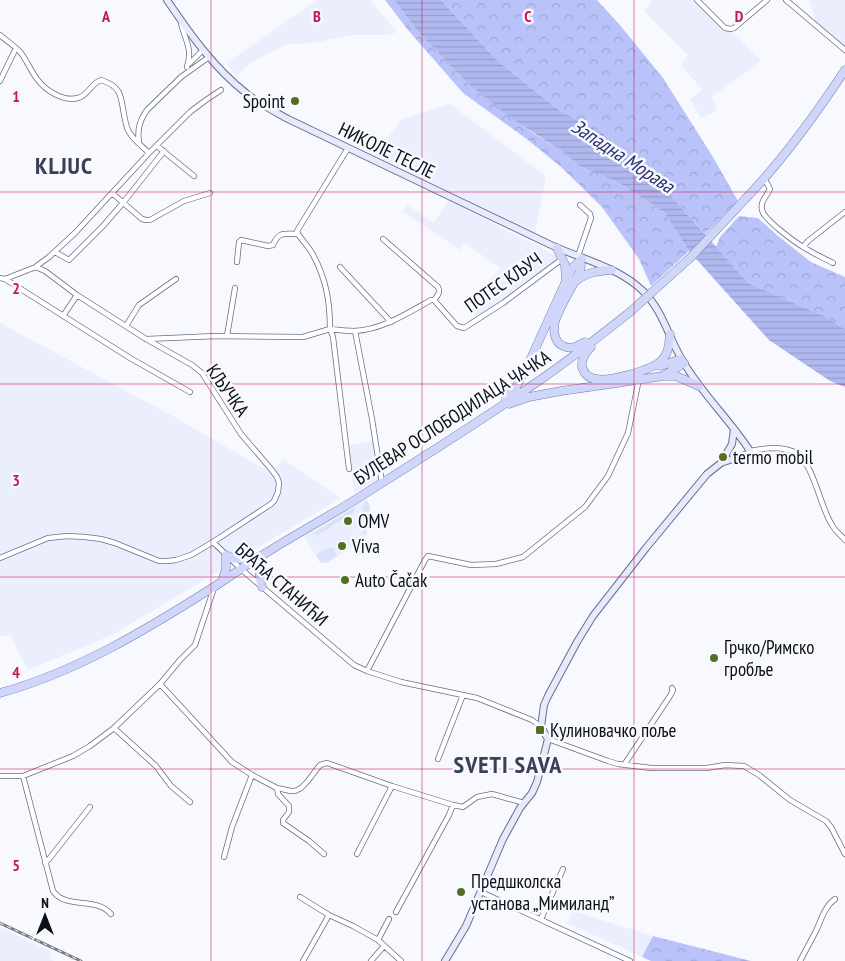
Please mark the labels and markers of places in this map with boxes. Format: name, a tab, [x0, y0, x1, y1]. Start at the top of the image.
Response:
place label: Spoint	[243, 89, 286, 113]
marker: Spoint	[289, 95, 301, 107]
place label: termo mobil	[733, 445, 814, 469]
marker: termo mobil	[717, 451, 729, 463]
place label: OMV	[358, 509, 390, 533]
marker: OMV	[342, 515, 354, 527]
place label: Viva	[351, 534, 380, 558]
marker: Viva	[336, 540, 348, 552]
place label: Auto Čačak	[355, 568, 428, 592]
marker: Auto Čačak	[339, 574, 351, 586]
place label: Грчко/Римско гробље	[724, 635, 814, 681]
marker: Грчко/Римско гробље	[708, 652, 720, 664]
place label: Кулиновачко поље	[550, 718, 676, 742]
marker: Кулиновачко поље	[534, 724, 546, 736]
place label: Предшколска установа „Мимиланд”	[471, 869, 615, 915]
marker: Предшколска установа „Мимиланд”	[455, 886, 467, 898]

